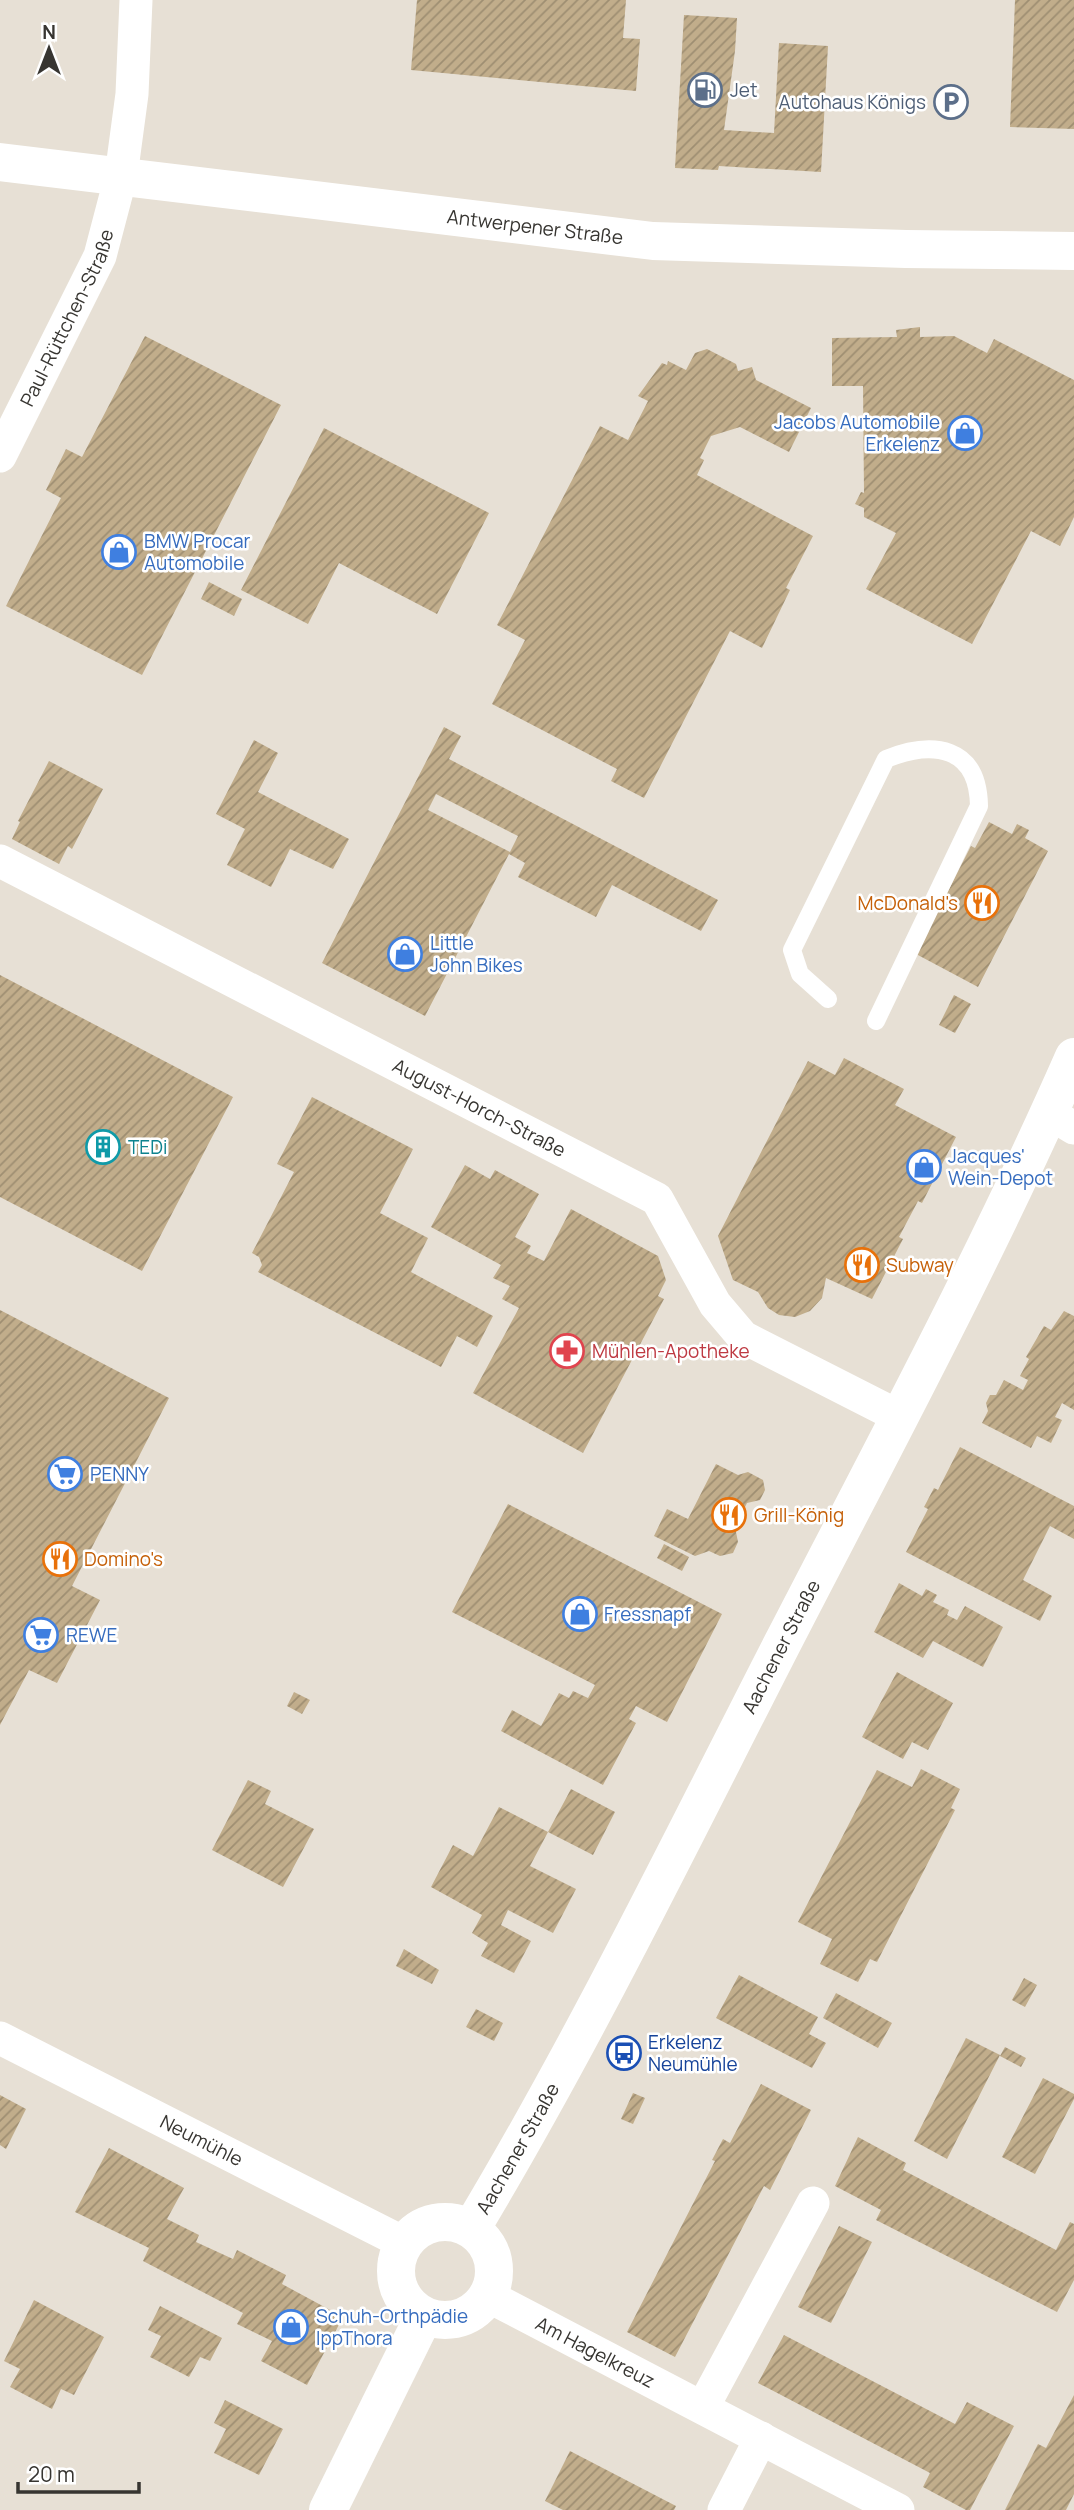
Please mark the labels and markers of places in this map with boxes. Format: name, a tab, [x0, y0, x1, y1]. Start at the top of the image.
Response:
fuel station icon: Jet	[686, 71, 724, 109]
place label: Jet	[730, 77, 758, 103]
parking icon: Autohaus Königs	[932, 83, 970, 121]
place label: Autohaus Königs	[779, 89, 926, 115]
place label: Jacobs Automobile Erkelenz	[774, 409, 940, 457]
shop icon: Jacobs Automobile Erkelenz	[946, 414, 984, 452]
place label: BMW Procar Automobile	[144, 528, 251, 576]
shop icon: BMW Procar Automobile	[100, 533, 138, 571]
restaurant icon: McDonald's	[963, 884, 1001, 922]
place label: McDonald's	[857, 890, 958, 916]
place label: Little John Bikes	[430, 930, 523, 978]
shop icon: Little John Bikes	[386, 935, 424, 973]
building icon: TEDi	[84, 1128, 122, 1166]
place label: TEDi	[128, 1134, 167, 1160]
place label: Jacques' Wein-Depot	[948, 1143, 1053, 1191]
shop icon: Jacques' Wein-Depot	[905, 1148, 943, 1186]
restaurant icon: Subway	[843, 1246, 881, 1284]
place label: Subway	[886, 1252, 954, 1278]
pharmacy icon: Mühlen-Apotheke	[548, 1332, 586, 1370]
place label: Mühlen-Apotheke	[592, 1338, 750, 1364]
supermarket icon: PENNY	[46, 1455, 84, 1493]
place label: PENNY	[90, 1461, 149, 1487]
restaurant icon: Grill-König	[710, 1496, 748, 1534]
place label: Grill-König	[754, 1502, 844, 1528]
restaurant icon: Domino's	[41, 1540, 79, 1578]
place label: Domino's	[84, 1546, 163, 1572]
shop icon: Fressnapf	[561, 1595, 599, 1633]
place label: Fressnapf	[604, 1601, 691, 1627]
supermarket icon: REWE	[22, 1616, 60, 1654]
place label: REWE	[66, 1622, 117, 1648]
place label: Erkelenz Neumühle	[648, 2029, 738, 2077]
bus stop icon: Erkelenz Neumühle	[605, 2034, 643, 2072]
place label: Schuh-Orthpädie IppThora	[316, 2303, 468, 2351]
shop icon: Schuh-Orthpädie IppThora	[272, 2308, 310, 2346]

